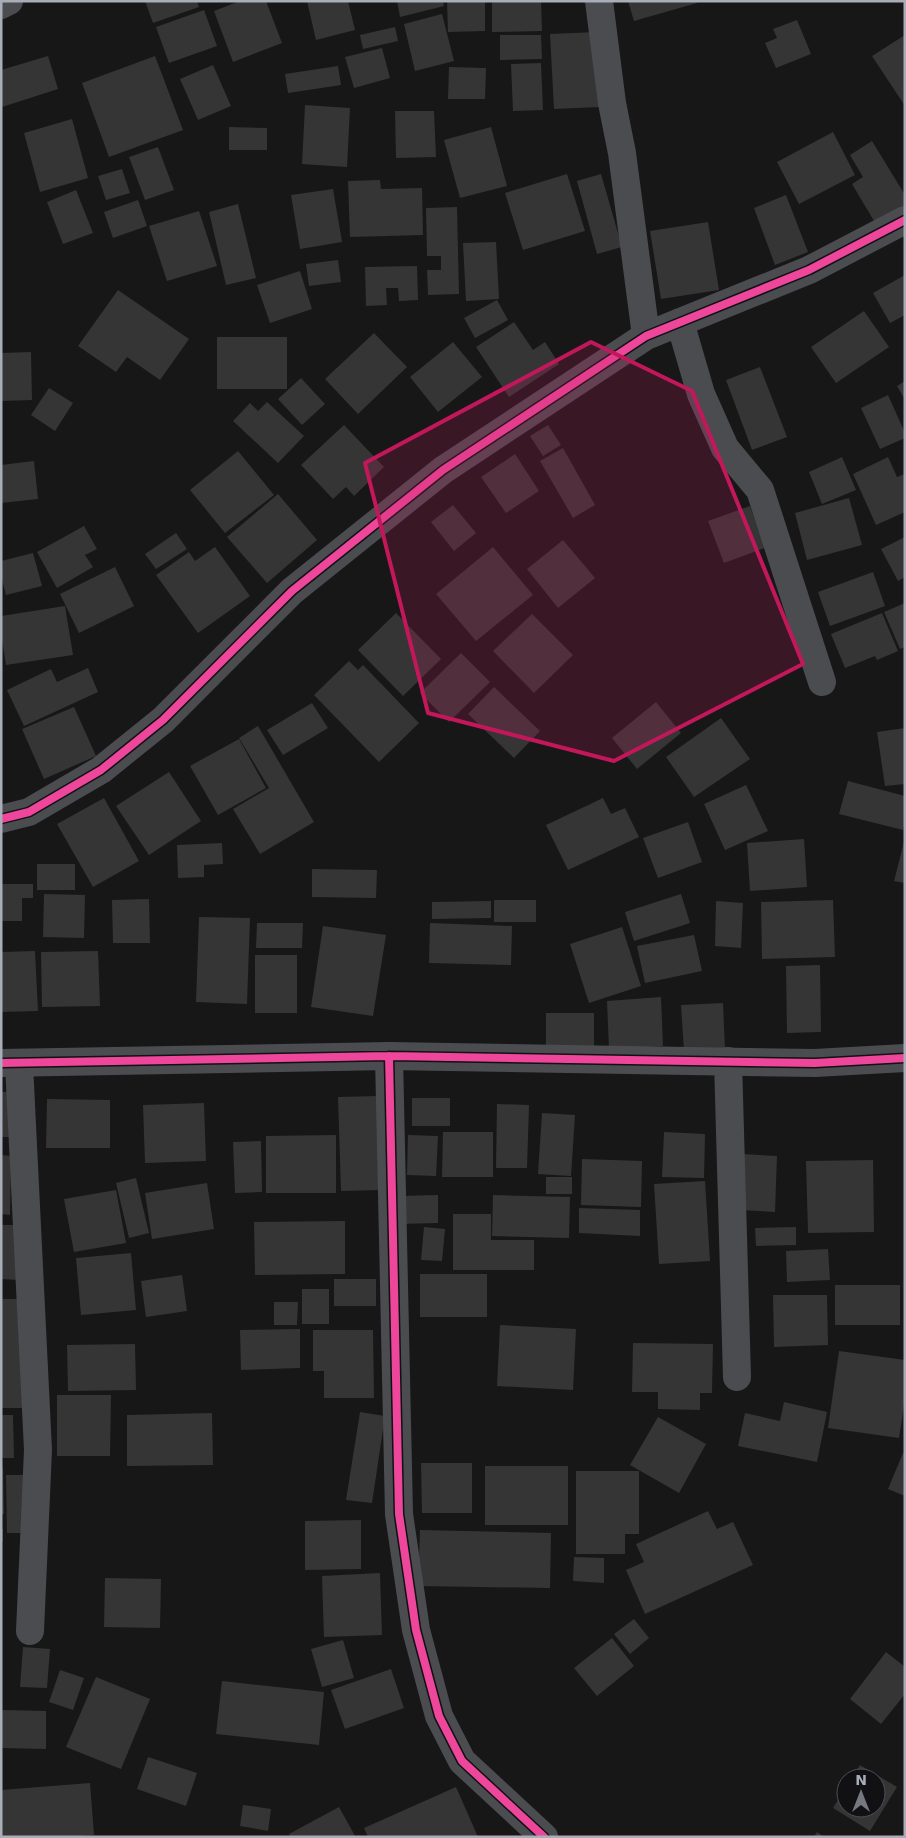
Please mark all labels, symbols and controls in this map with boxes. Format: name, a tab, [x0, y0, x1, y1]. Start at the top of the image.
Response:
north arrow	[836, 1768, 886, 1818]
text: N	[855, 1772, 867, 1788]

